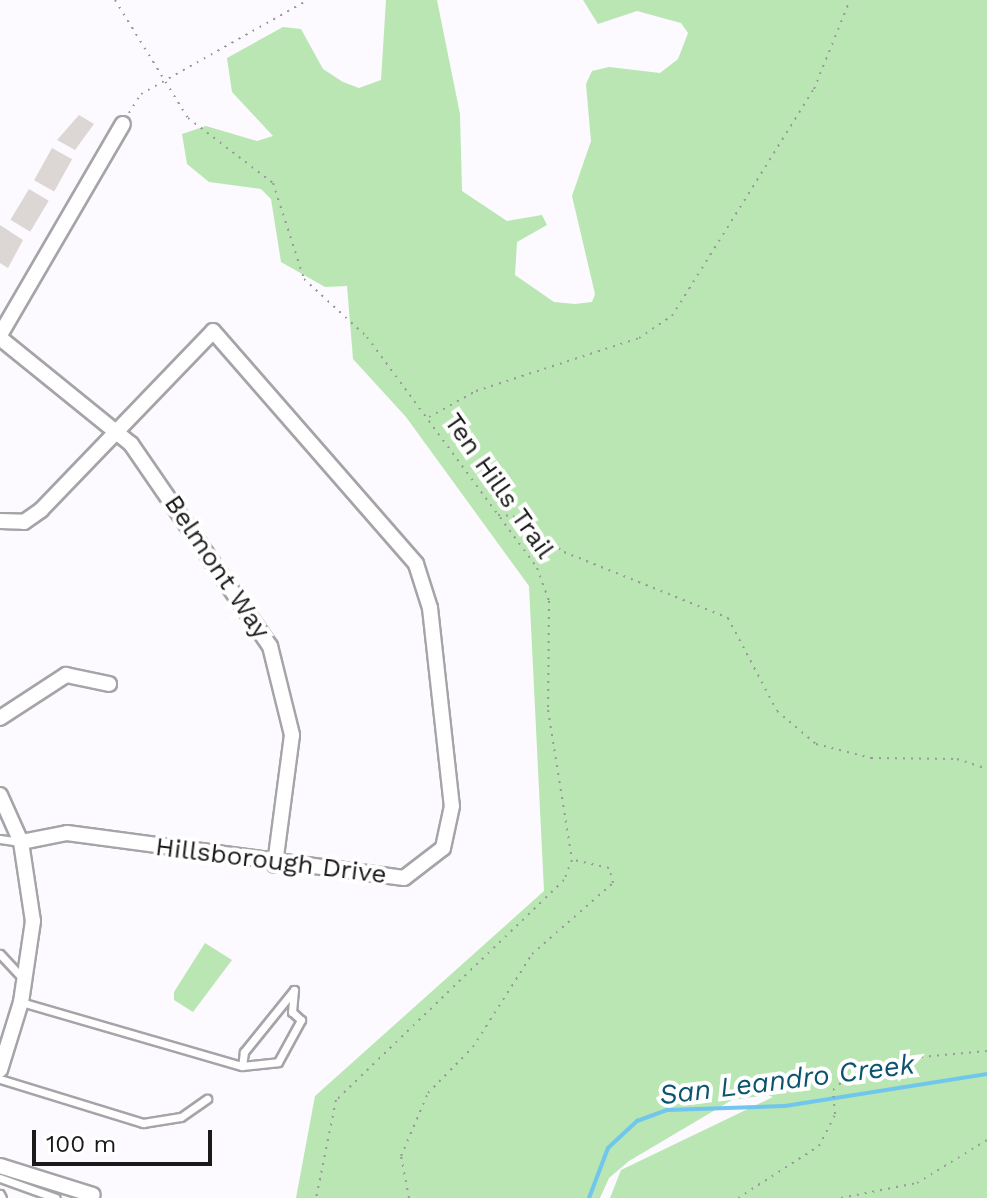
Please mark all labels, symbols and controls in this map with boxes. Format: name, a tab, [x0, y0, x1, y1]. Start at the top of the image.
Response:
street label: Ten Hills Trail	[437, 407, 561, 565]
street label: Belmont Way	[157, 489, 277, 645]
street label: Hillsborough Drive	[154, 831, 388, 891]
water label: San Leandro Creek	[657, 1048, 917, 1112]
scale bar	[36, 1114, 216, 1164]
text: 100 m	[46, 1130, 116, 1158]

